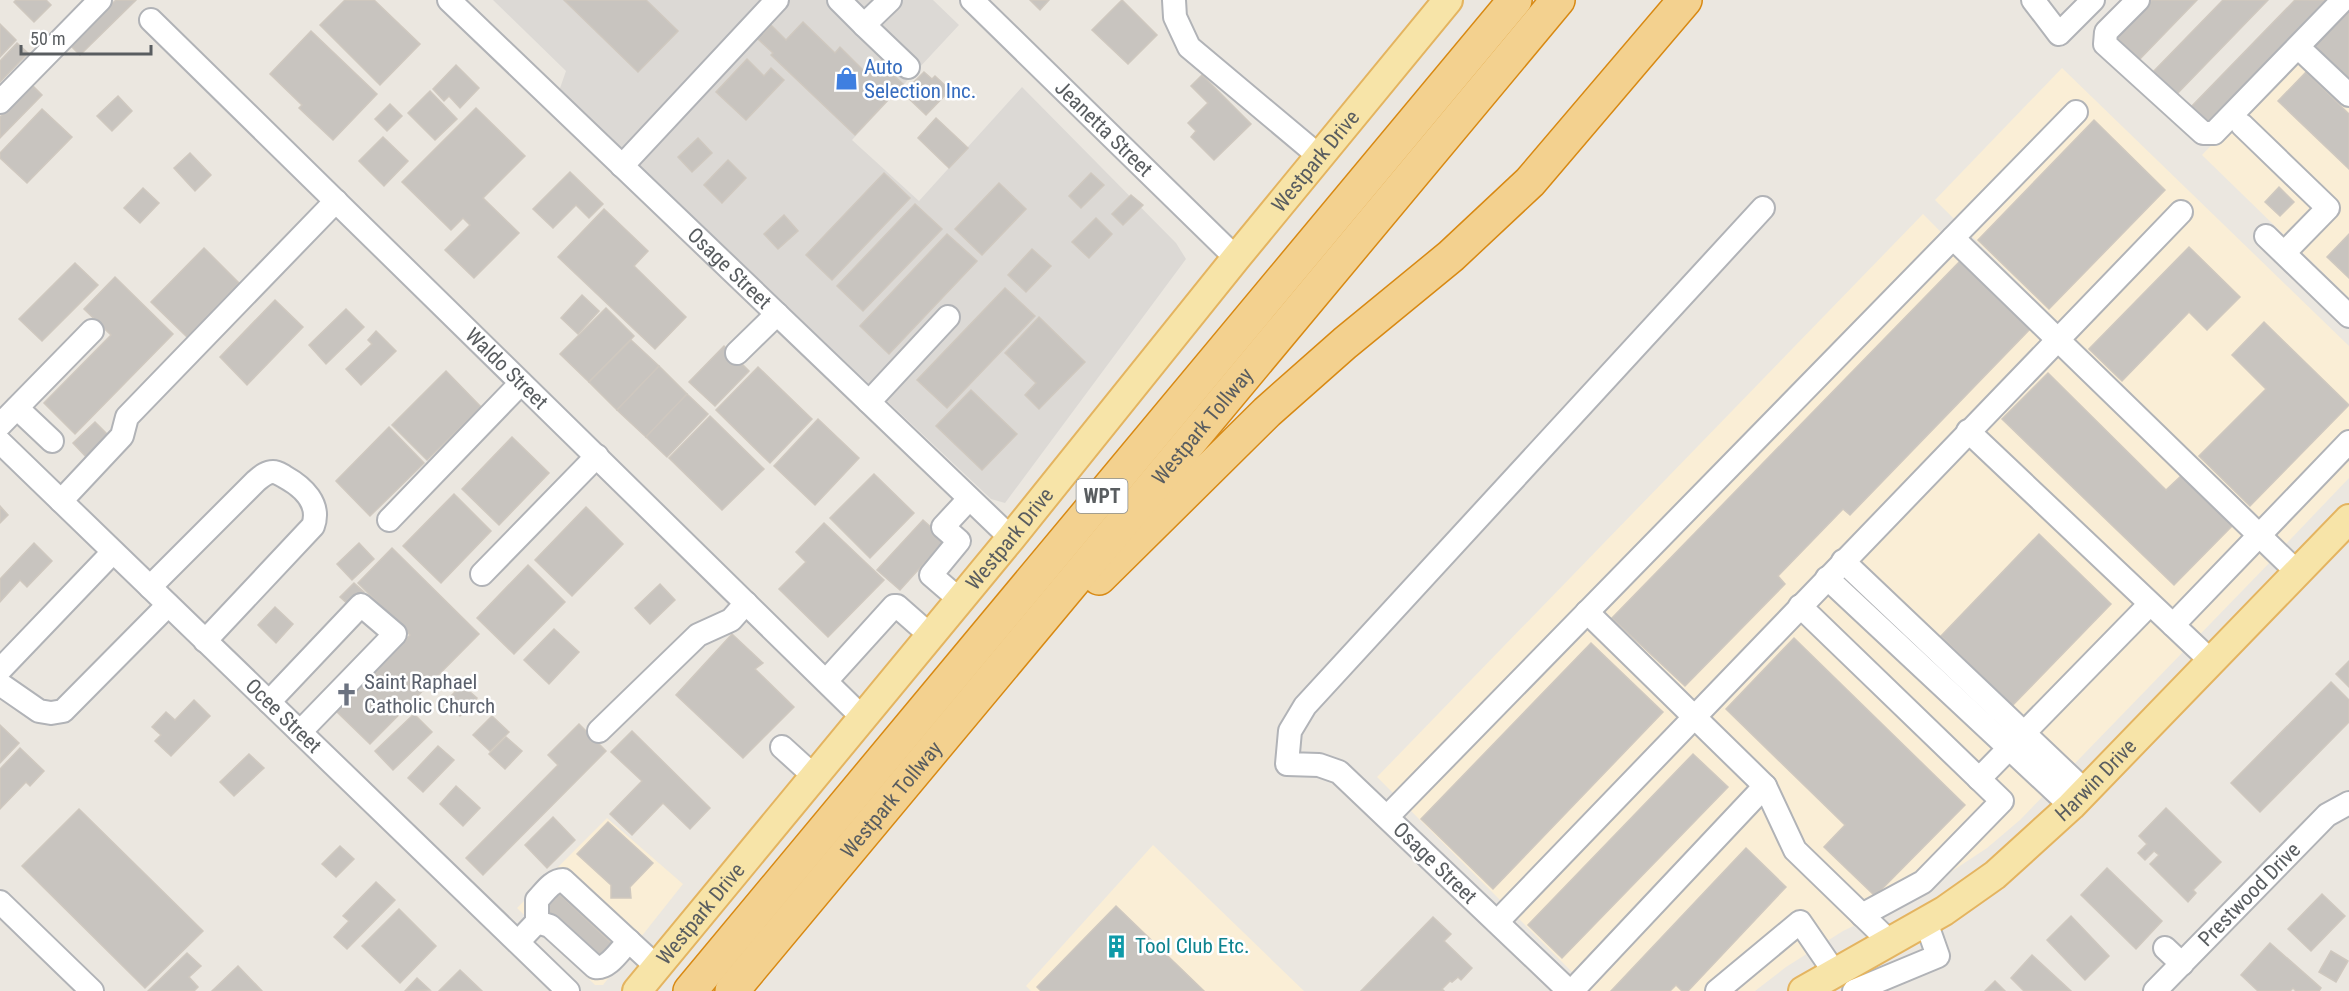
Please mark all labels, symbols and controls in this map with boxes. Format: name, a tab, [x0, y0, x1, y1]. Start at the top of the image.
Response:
scale bar	[21, 18, 152, 56]
text: 50 m	[30, 28, 65, 49]
place label: Auto Selection Inc.	[864, 55, 976, 103]
shop icon: Auto Selection Inc.	[833, 66, 859, 92]
street label: Jeanetta Street	[1050, 76, 1157, 181]
street label: Westpark Drive	[1267, 105, 1364, 217]
street label: Osage Street	[683, 223, 776, 314]
street label: Waldo Street	[461, 323, 553, 414]
street label: Westpark Tollway	[1147, 363, 1258, 490]
road number: WPT	[1076, 479, 1128, 513]
street label: Westpark Drive	[961, 483, 1059, 595]
place label: Saint Raphael Catholic Church	[364, 670, 495, 718]
street label: Ocee Street	[240, 674, 326, 758]
church icon: Saint Raphael Catholic Church	[333, 681, 359, 707]
street label: Harwin Drive	[2051, 734, 2141, 826]
street label: Westpark Tollway	[836, 736, 947, 863]
street label: Osage Street	[1388, 817, 1482, 909]
street label: Prestwood Drive	[2193, 838, 2305, 951]
street label: Westpark Drive	[652, 858, 750, 969]
building icon: Tool Club Etc.	[1104, 933, 1130, 959]
place label: Tool Club Etc.	[1135, 934, 1250, 958]

